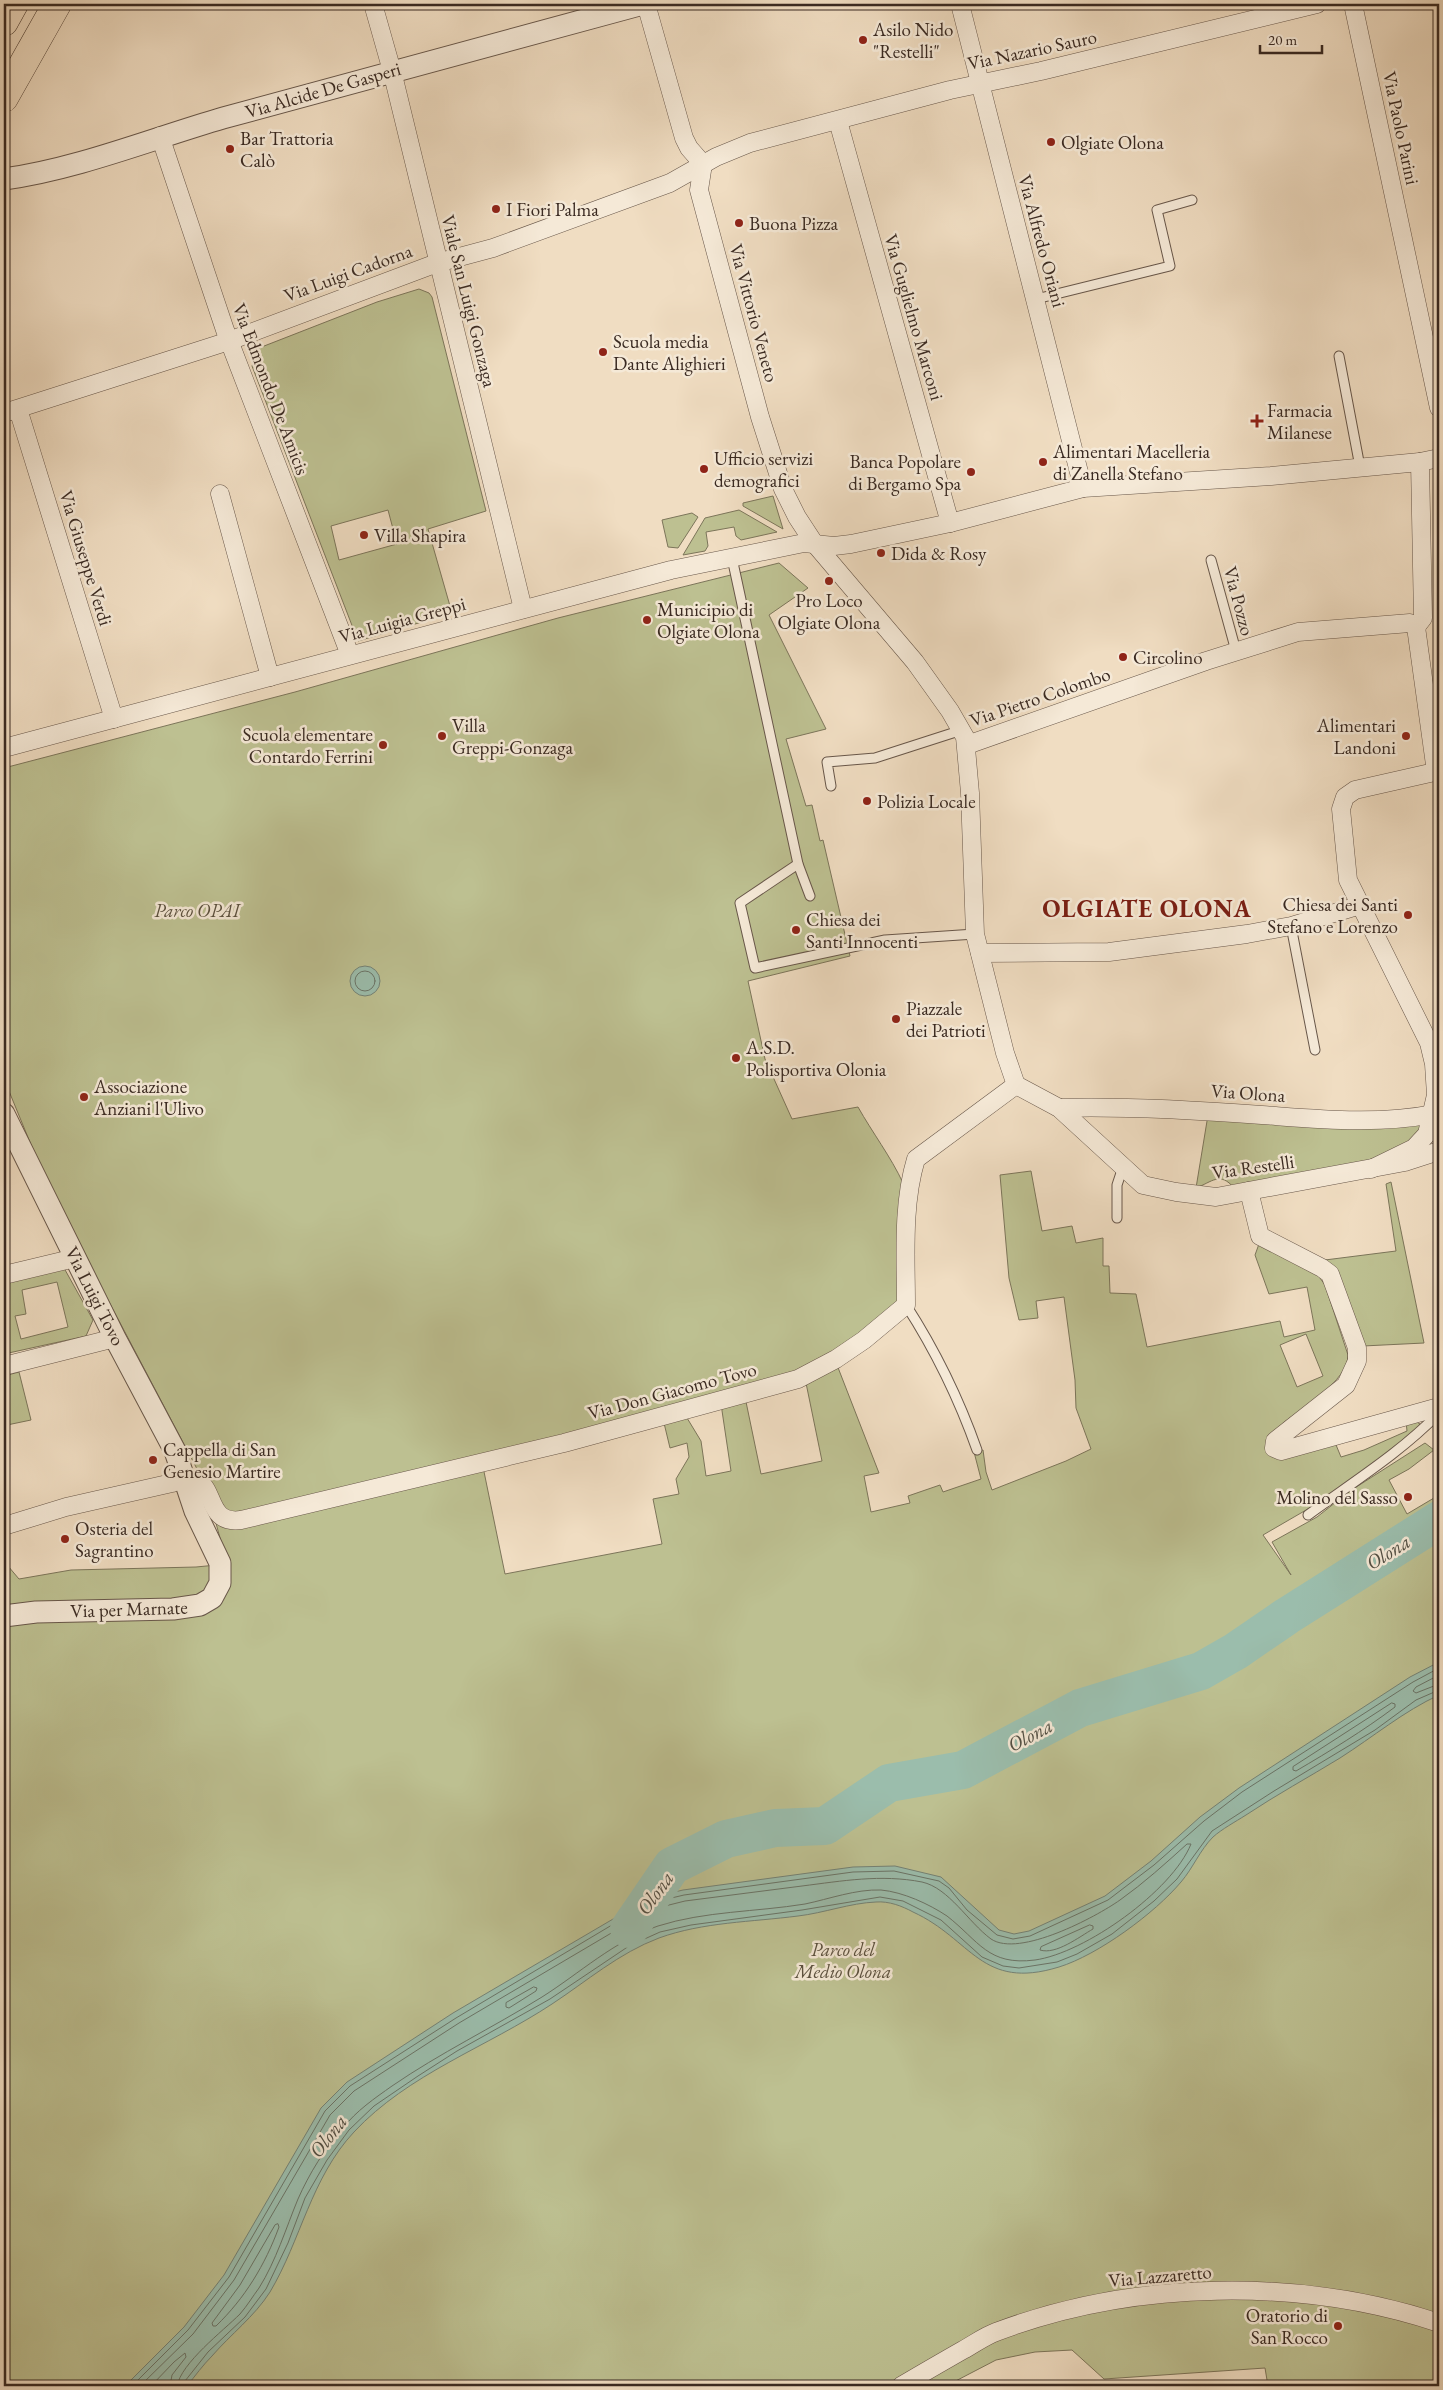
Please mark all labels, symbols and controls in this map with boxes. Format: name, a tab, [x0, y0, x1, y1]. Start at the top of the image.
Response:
place label: Asilo Nido "Restelli"	[872, 17, 953, 64]
scale bar	[1260, 22, 1323, 54]
street label: Via Nazario Sauro	[965, 24, 1099, 76]
text: 20 m	[1268, 30, 1297, 49]
marker: Asilo Nido "Restelli"	[857, 34, 869, 46]
street label: Via Alcide De Gasperi	[242, 56, 404, 124]
street label: Via Paolo Parini	[1377, 69, 1425, 187]
place label: Bar Trattoria Calò	[240, 126, 334, 173]
place label: Olgiate Olona	[1061, 130, 1164, 155]
marker: Olgiate Olona	[1045, 136, 1057, 148]
marker: Bar Trattoria Calò	[224, 143, 236, 155]
street label: Via Alfredo Oriani	[1012, 172, 1072, 310]
place label: I Fiori Palma	[506, 197, 599, 222]
marker: I Fiori Palma	[490, 203, 502, 215]
place label: Buona Pizza	[749, 211, 838, 236]
street label: Viale San Luigi Gonzaga	[435, 212, 503, 390]
marker: Buona Pizza	[733, 217, 745, 229]
street label: Via Guglielmo Marconi	[878, 231, 950, 403]
street label: Via Luigi Cadorna	[280, 238, 416, 308]
street label: Via Vittorio Veneto	[724, 241, 784, 385]
street label: Via Edmondo De Amicis	[227, 300, 315, 478]
place label: Scuola media Dante Alighieri	[613, 329, 726, 376]
marker: Scuola media Dante Alighieri	[597, 346, 609, 358]
place label: Farmacia Milanese	[1267, 398, 1333, 445]
marker: Farmacia Milanese	[1251, 415, 1263, 427]
place label: Alimentari Macelleria di Zanella Stefano	[1052, 439, 1211, 486]
place label: Ufficio servizi demografici	[714, 446, 813, 493]
place label: Banca Popolare di Bergamo Spa	[848, 449, 961, 496]
marker: Alimentari Macelleria di Zanella Stefano	[1037, 456, 1049, 468]
marker: Ufficio servizi demografici	[698, 463, 710, 475]
marker: Banca Popolare di Bergamo Spa	[965, 466, 977, 478]
street label: Via Giuseppe Verdi	[54, 487, 119, 629]
place label: Villa Shapira	[374, 523, 467, 548]
marker: Villa Shapira	[358, 529, 370, 541]
place label: Dida & Rosy	[891, 541, 987, 566]
marker: Dida & Rosy	[875, 547, 887, 559]
street label: Via Pozzo	[1218, 564, 1260, 638]
marker: Pro Loco Olgiate Olona	[823, 575, 835, 587]
place label: Pro Loco Olgiate Olona	[778, 588, 881, 635]
street label: Via Luigia Greppi	[336, 591, 469, 649]
place label: Municipio di Olgiate Olona	[657, 597, 760, 644]
marker: Municipio di Olgiate Olona	[641, 614, 653, 626]
place label: Circolino	[1133, 645, 1203, 670]
marker: Circolino	[1117, 651, 1129, 663]
street label: Via Pietro Colombo	[966, 661, 1114, 733]
place label: Villa Greppi-Gonzaga	[452, 713, 573, 760]
place label: Alimentari Landoni	[1316, 713, 1396, 760]
place label: Scuola elementare Contardo Ferrini	[242, 722, 373, 769]
marker: Villa Greppi-Gonzaga	[436, 730, 448, 742]
marker: Alimentari Landoni	[1400, 730, 1412, 742]
marker: Scuola elementare Contardo Ferrini	[377, 739, 389, 751]
place label: Polizia Locale	[877, 789, 976, 814]
marker: Polizia Locale	[861, 795, 873, 807]
place label: Chiesa dei Santi Stefano e Lorenzo	[1267, 892, 1398, 939]
district label: OLGIATE OLONA	[1042, 893, 1252, 924]
park label: Parco OPAI	[154, 898, 242, 923]
place label: Chiesa dei Santi Innocenti	[806, 907, 919, 954]
marker: Chiesa dei Santi Stefano e Lorenzo	[1402, 909, 1414, 921]
marker: Chiesa dei Santi Innocenti	[790, 924, 802, 936]
place label: Piazzale dei Patrioti	[906, 996, 986, 1043]
marker: Piazzale dei Patrioti	[890, 1013, 902, 1025]
place label: A.S.D. Polisportiva Olonia	[745, 1035, 887, 1082]
marker: A.S.D. Polisportiva Olonia	[730, 1052, 742, 1064]
place label: Associazione Anziani l'Ulivo	[93, 1074, 204, 1121]
street label: Via Olona	[1210, 1078, 1286, 1108]
marker: Associazione Anziani l'Ulivo	[78, 1091, 90, 1103]
street label: Via Restelli	[1210, 1149, 1296, 1185]
street label: Via Luigi Tovo	[59, 1242, 131, 1350]
street label: Via Don Giacomo Tovo	[585, 1356, 759, 1426]
place label: Cappella di San Genesio Martire	[163, 1437, 281, 1484]
marker: Cappella di San Genesio Martire	[147, 1454, 159, 1466]
place label: Molino del Sasso	[1276, 1485, 1398, 1510]
marker: Molino del Sasso	[1402, 1491, 1414, 1503]
place label: Osteria del Sagrantino	[75, 1516, 154, 1563]
water label: Olona	[1361, 1528, 1415, 1576]
marker: Osteria del Sagrantino	[59, 1533, 71, 1545]
street label: Via per Marnate	[70, 1594, 188, 1624]
water label: Olona	[1003, 1712, 1057, 1758]
water label: Olona	[631, 1866, 679, 1920]
park label: Parco del Medio Olona	[794, 1937, 891, 1984]
water label: Olona	[303, 2109, 353, 2163]
street label: Via Lazzaretto	[1107, 2259, 1213, 2293]
place label: Oratorio di San Rocco	[1246, 2303, 1328, 2350]
marker: Oratorio di San Rocco	[1332, 2320, 1344, 2332]

